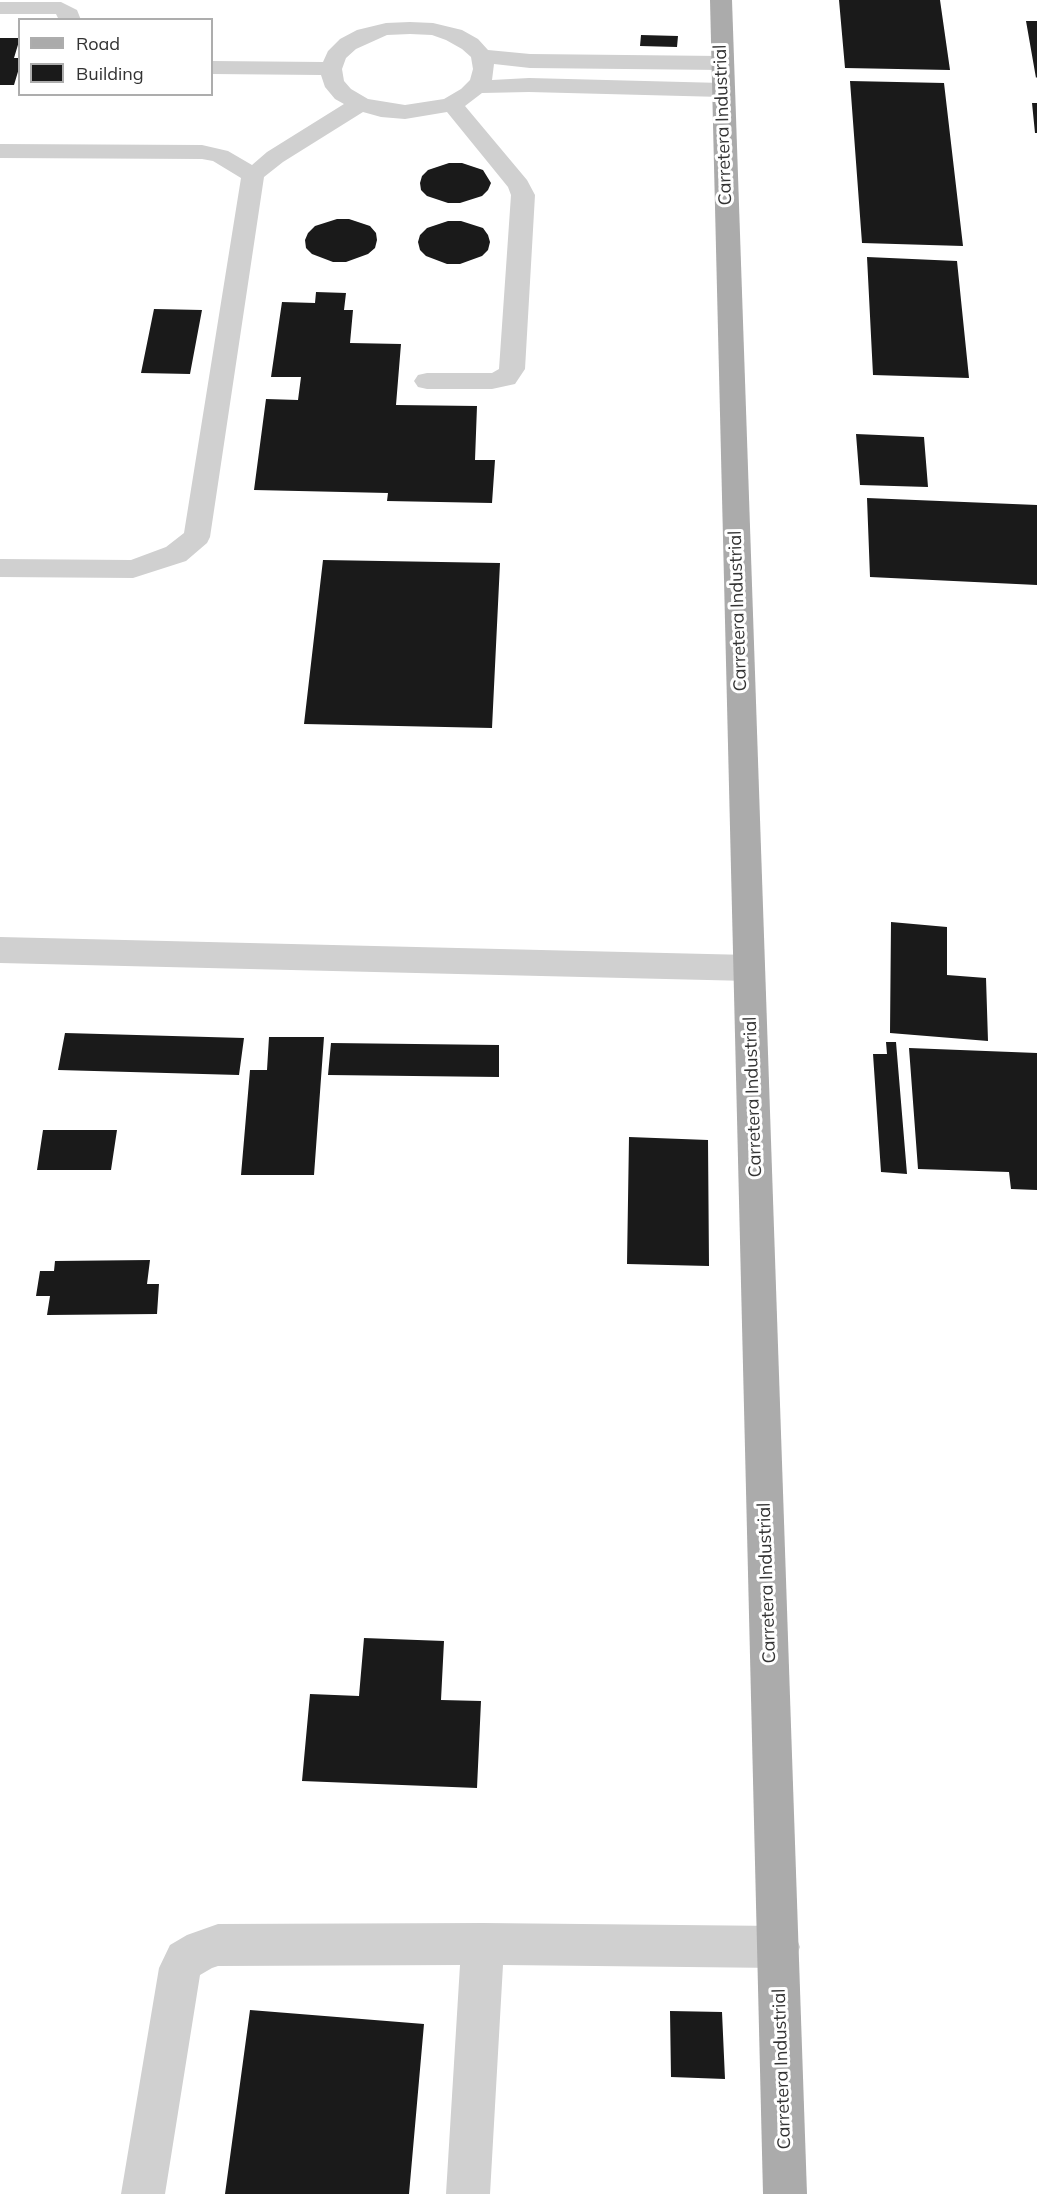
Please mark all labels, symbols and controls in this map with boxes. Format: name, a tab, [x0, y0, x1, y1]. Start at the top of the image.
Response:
legend	[18, 18, 213, 96]
text: Road	[76, 32, 120, 55]
street label: Carretera Industrial	[709, 44, 737, 206]
text: Building	[76, 62, 144, 85]
street label: Carretera Industrial	[724, 530, 752, 692]
street label: Carretera Industrial	[739, 1016, 767, 1178]
street label: Carretera Industrial	[753, 1502, 781, 1664]
street label: Carretera Industrial	[768, 1988, 796, 2150]

